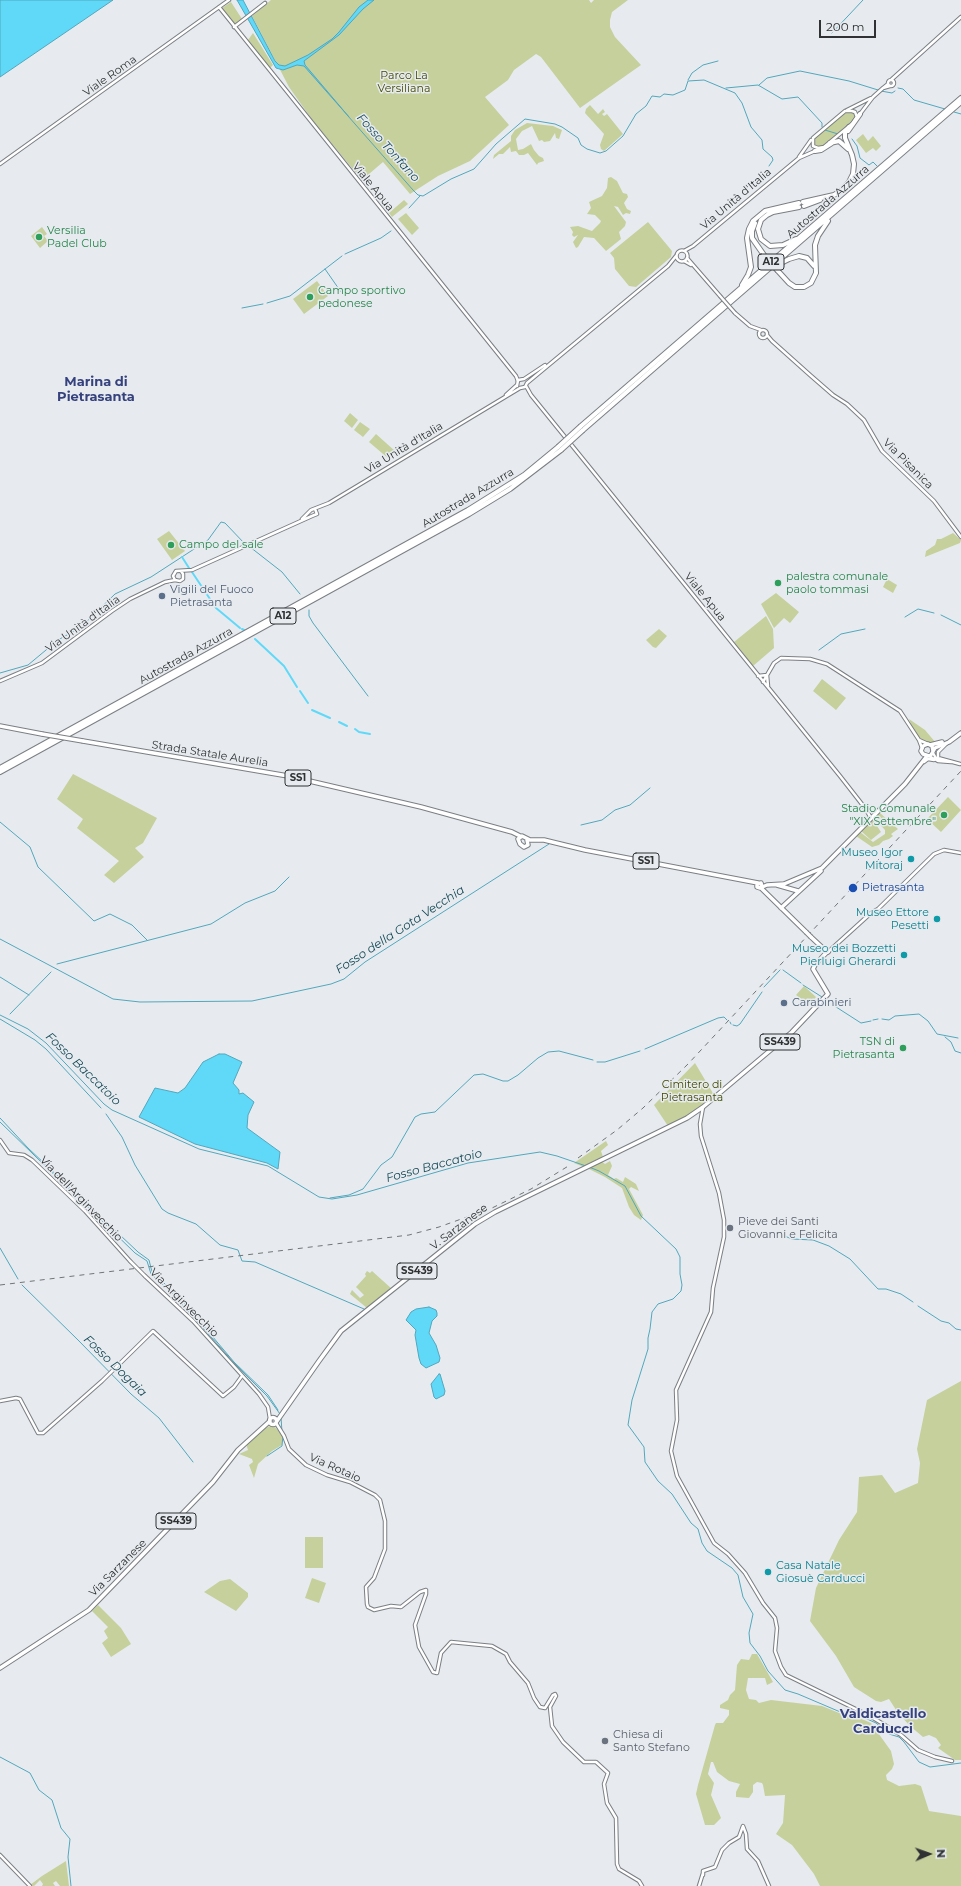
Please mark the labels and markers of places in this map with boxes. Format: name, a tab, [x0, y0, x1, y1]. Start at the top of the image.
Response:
place label: Versilia Padel Club	[47, 224, 107, 250]
marker: Versilia Padel Club	[34, 232, 44, 242]
place label: Campo sportivo pedonese	[318, 284, 406, 310]
marker: Campo sportivo pedonese	[305, 292, 315, 302]
place label: Campo del sale	[179, 538, 264, 552]
marker: Campo del sale	[166, 540, 176, 550]
place label: palestra comunale paolo tommasi	[786, 570, 888, 596]
marker: palestra comunale paolo tommasi	[773, 578, 783, 588]
place label: Vigili del Fuoco Pietrasanta	[170, 583, 254, 609]
marker: Vigili del Fuoco Pietrasanta	[157, 591, 167, 601]
place label: Stadio Comunale "XIX Settembre"	[841, 802, 936, 828]
marker: Stadio Comunale "XIX Settembre"	[939, 810, 949, 820]
place label: Museo Igor Mitoraj	[841, 846, 903, 872]
marker: Museo Igor Mitoraj	[906, 854, 916, 864]
place label: Pietrasanta	[862, 881, 924, 895]
marker: Pietrasanta	[847, 882, 859, 894]
place label: Museo Ettore Pesetti	[856, 906, 929, 932]
marker: Museo Ettore Pesetti	[932, 914, 942, 924]
place label: Museo dei Bozzetti Pierluigi Gherardi	[792, 942, 896, 968]
marker: Museo dei Bozzetti Pierluigi Gherardi	[899, 950, 909, 960]
place label: Carabinieri	[792, 996, 851, 1010]
marker: Carabinieri	[779, 998, 789, 1008]
place label: TSN di Pietrasanta	[833, 1035, 895, 1061]
marker: TSN di Pietrasanta	[898, 1043, 908, 1053]
place label: Pieve dei Santi Giovanni e Felicita	[738, 1215, 838, 1241]
marker: Pieve dei Santi Giovanni e Felicita	[725, 1223, 735, 1233]
place label: Casa Natale Giosuè Carducci	[776, 1559, 865, 1585]
marker: Casa Natale Giosuè Carducci	[763, 1567, 773, 1577]
place label: Chiesa di Santo Stefano	[613, 1728, 690, 1754]
marker: Chiesa di Santo Stefano	[600, 1736, 610, 1746]

